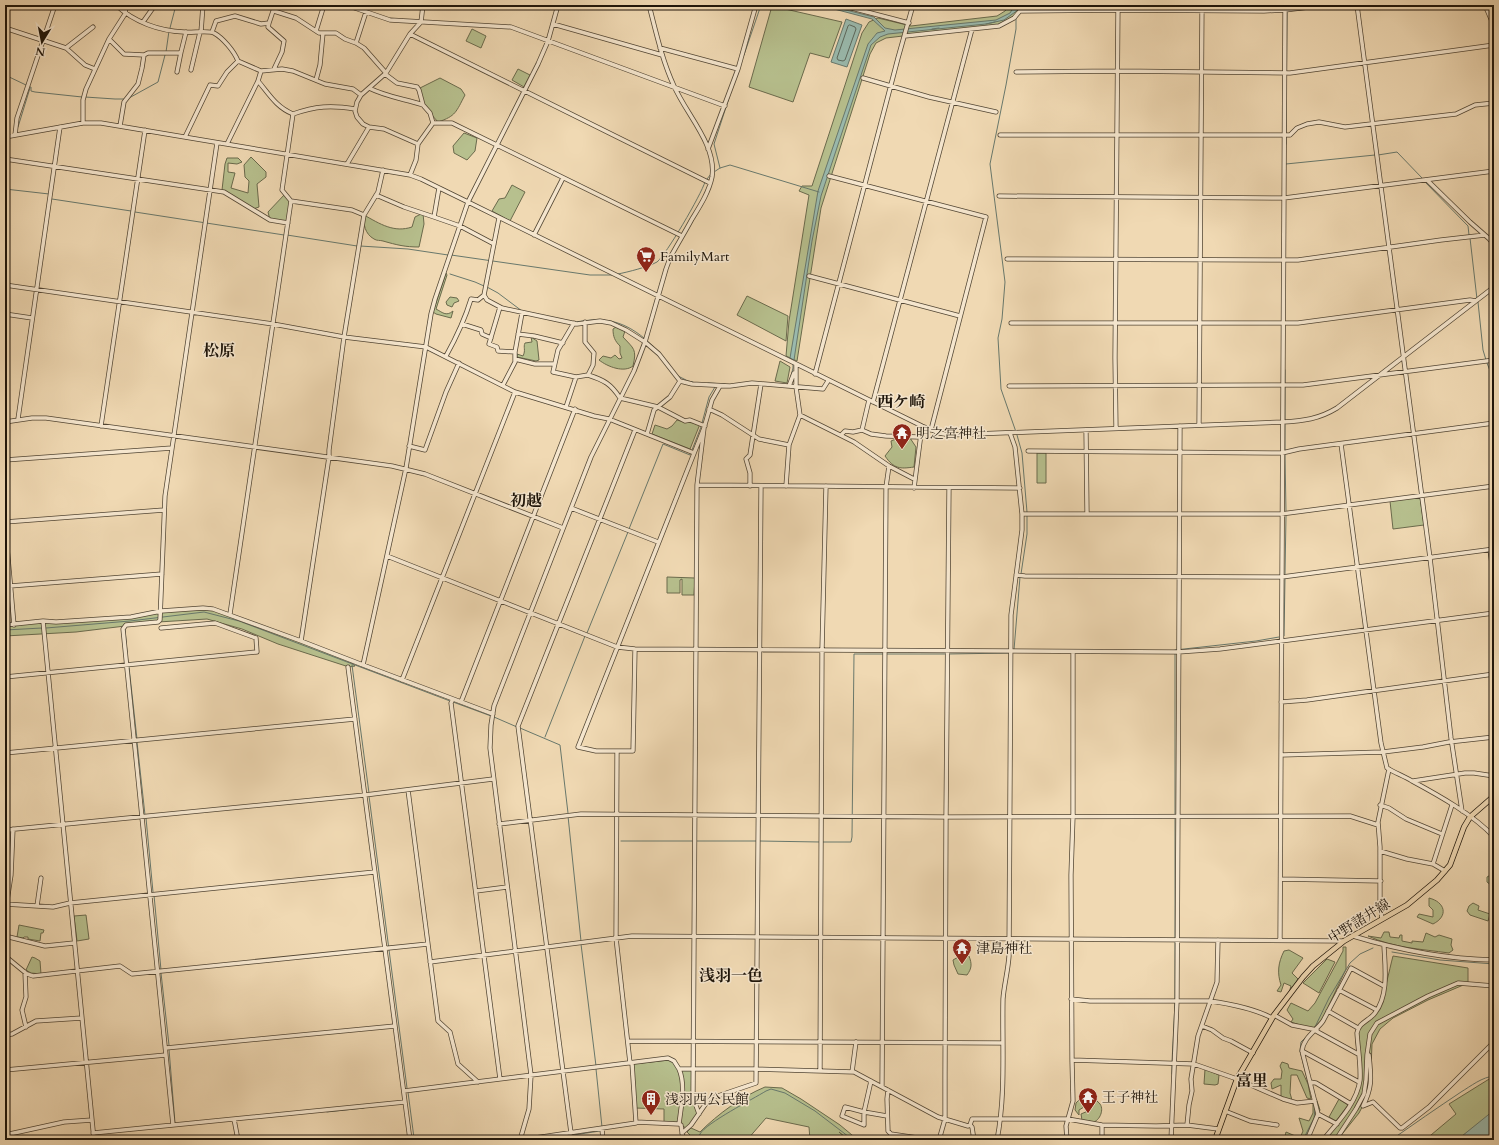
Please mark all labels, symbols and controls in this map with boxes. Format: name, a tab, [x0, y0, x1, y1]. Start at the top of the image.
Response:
north arrow	[22, 22, 62, 62]
text: N	[34, 43, 46, 60]
supermarket icon: FamilyMart	[635, 245, 657, 273]
place label: FamilyMart	[660, 247, 730, 266]
district label: 松原	[203, 340, 235, 362]
district label: 西ケ崎	[877, 391, 926, 413]
temple icon: 明之宮神社	[891, 422, 913, 450]
place label: 明之宮神社	[916, 424, 986, 443]
district label: 初越	[510, 490, 542, 512]
street label: 中野諸井線	[1324, 894, 1394, 948]
temple icon: 津島神社	[951, 937, 973, 965]
place label: 津島神社	[976, 939, 1032, 958]
district label: 浅羽一色	[699, 965, 763, 987]
district label: 富里	[1236, 1070, 1268, 1092]
temple icon: 王子神社	[1077, 1086, 1099, 1114]
building icon: 浅羽西公民館	[640, 1088, 662, 1116]
place label: 王子神社	[1102, 1088, 1158, 1107]
place label: 浅羽西公民館	[665, 1090, 749, 1109]

